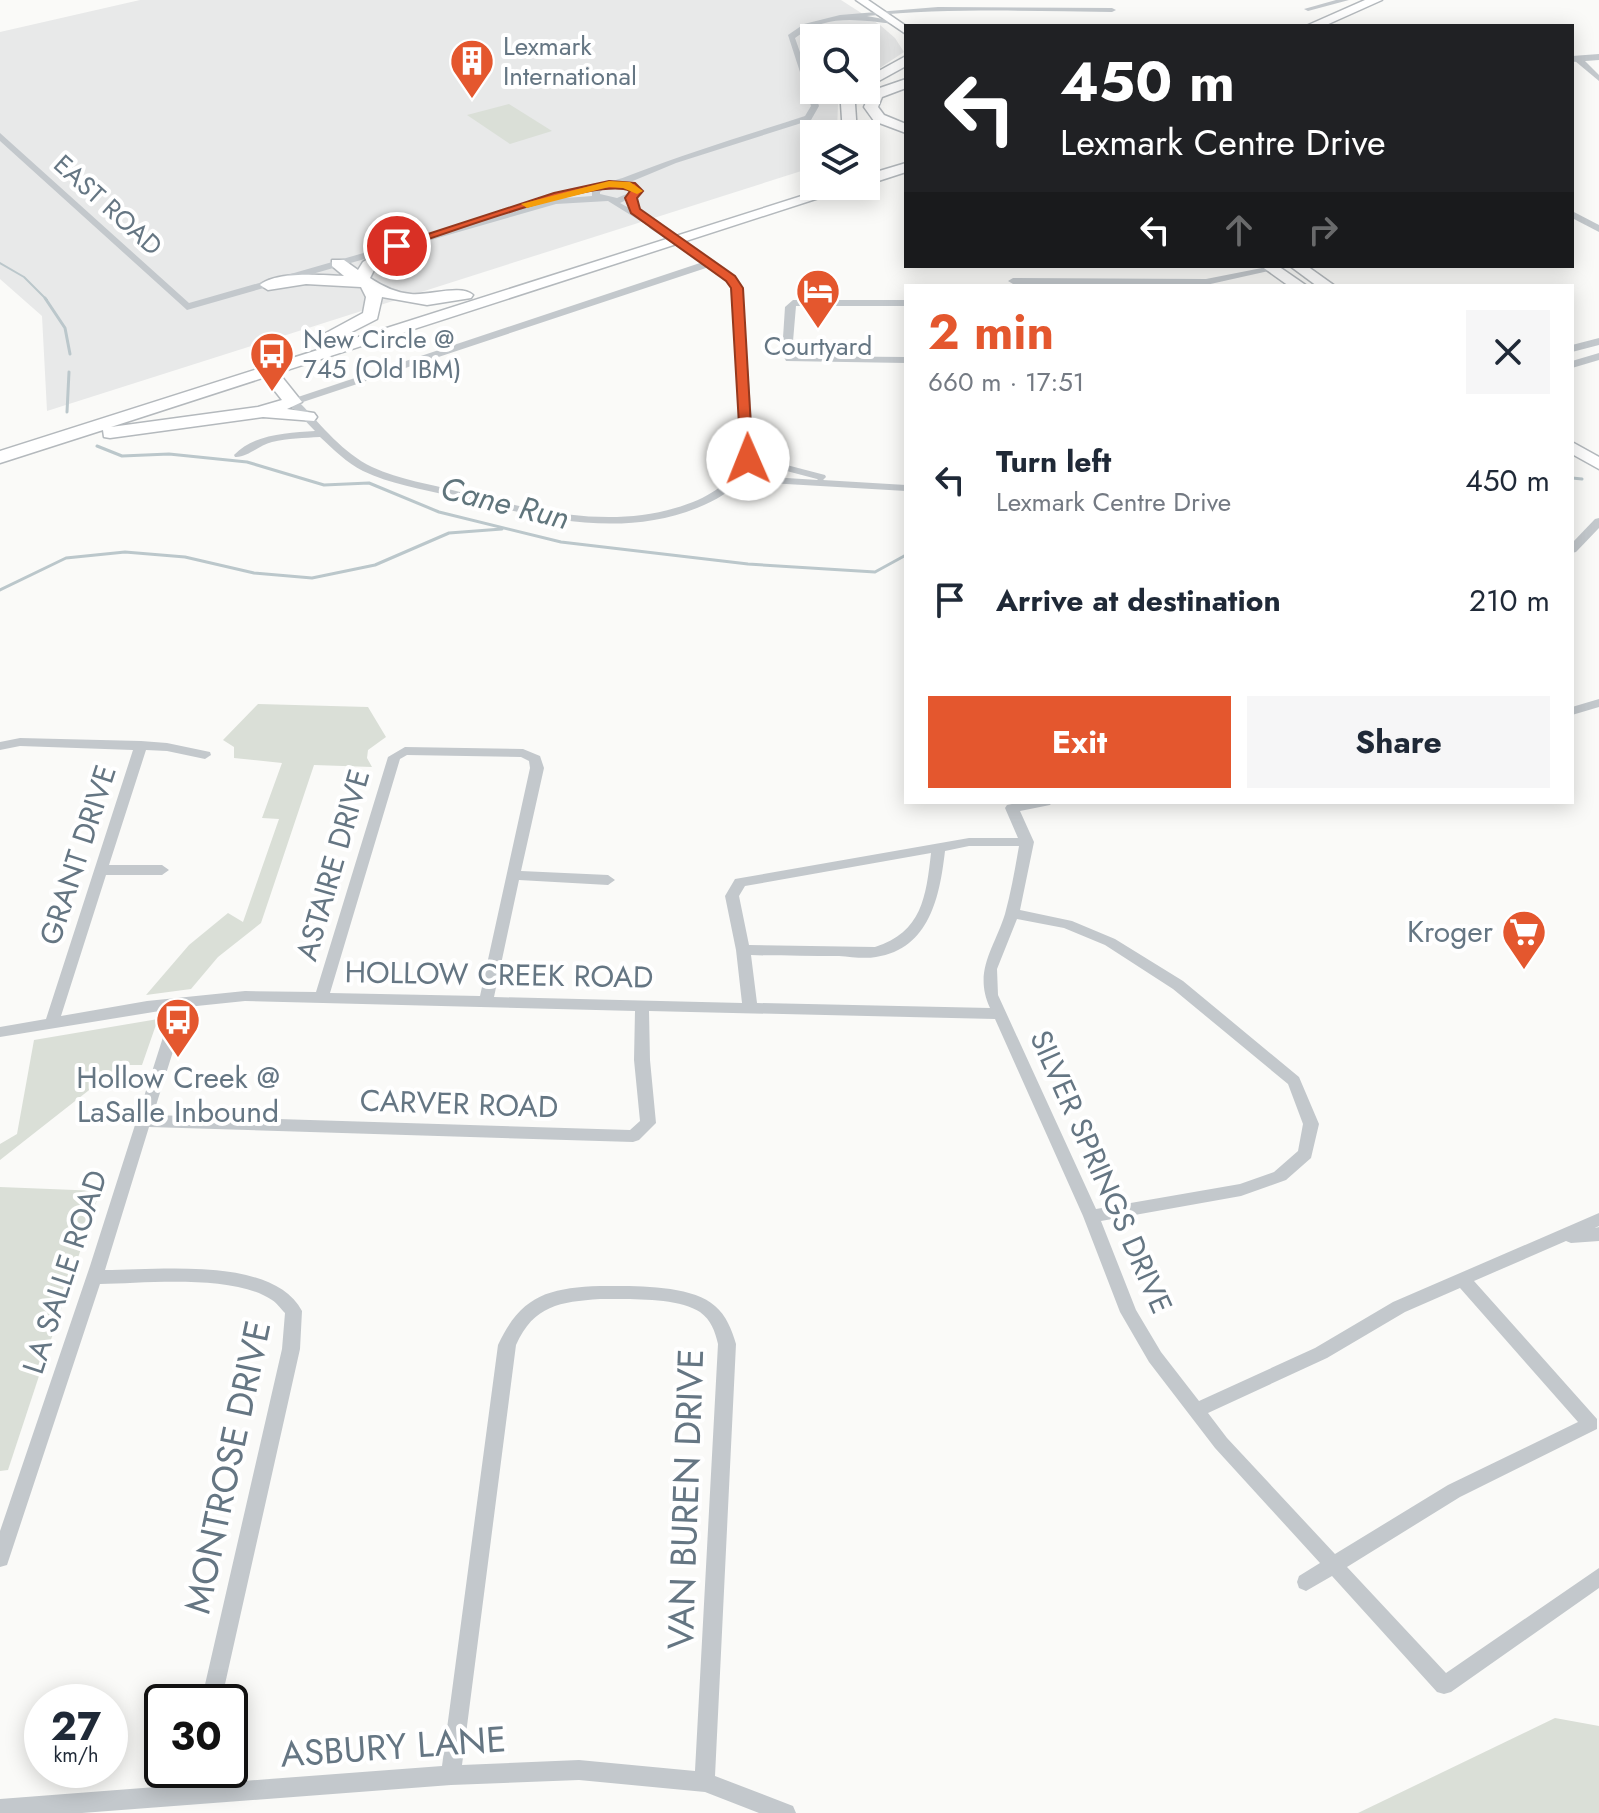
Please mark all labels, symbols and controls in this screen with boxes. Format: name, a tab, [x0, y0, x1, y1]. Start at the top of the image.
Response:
map controls	[800, 24, 880, 200]
button: search	[800, 24, 880, 104]
place label: Lexmark International	[503, 27, 637, 95]
building icon: Lexmark International	[448, 37, 496, 100]
text: 450 m	[1060, 41, 1235, 122]
icon: left	[928, 56, 1032, 160]
text: Lexmark Centre Drive	[1060, 116, 1386, 168]
button: layers	[800, 120, 880, 200]
street label: EAST ROAD	[45, 146, 171, 264]
icon: left	[1133, 208, 1177, 252]
icon: ahead	[1217, 208, 1261, 252]
icon: right	[1301, 208, 1345, 252]
pin	[363, 212, 431, 280]
icon: arrive	[375, 224, 419, 268]
hotel icon: Courtyard	[794, 267, 842, 330]
text: 2 min	[928, 298, 1054, 367]
button: close	[1466, 310, 1550, 394]
place label: New Circle @ 745 (Old IBM)	[303, 320, 461, 388]
place label: Courtyard	[764, 327, 872, 365]
bus stop icon: New Circle @ 745 (Old IBM)	[248, 330, 296, 393]
text: 660 m · 17:51	[928, 363, 1085, 401]
position arrow	[706, 417, 790, 501]
text: Turn left	[996, 440, 1111, 483]
icon: left	[928, 458, 972, 502]
text: 450 m	[1465, 459, 1550, 502]
water label: Cane Run	[436, 465, 574, 541]
text: Lexmark Centre Drive	[996, 483, 1231, 521]
icon: arrive	[928, 578, 972, 622]
text: Arrive at destination	[996, 579, 1281, 622]
text: 210 m	[1469, 579, 1550, 622]
button: Exit	[928, 696, 1231, 788]
button: Share	[1247, 696, 1550, 788]
street label: GRANT DRIVE	[28, 759, 127, 950]
street label: ASTAIRE DRIVE	[285, 764, 380, 966]
supermarket icon: Kroger	[1500, 908, 1548, 971]
place label: Kroger	[1407, 910, 1494, 953]
street label: HOLLOW CREEK ROAD	[344, 950, 654, 999]
bus stop icon: Hollow Creek @ LaSalle Inbound	[154, 996, 202, 1059]
street label: SILVER SPRINGS DRIVE	[1020, 1023, 1183, 1320]
place label: Hollow Creek @ LaSalle Inbound	[76, 1056, 280, 1133]
street label: CARVER ROAD	[359, 1079, 559, 1128]
street label: LA SALLE ROAD	[11, 1165, 118, 1379]
street label: MONTROSE DRIVE	[171, 1316, 283, 1618]
street label: VAN BUREN DRIVE	[654, 1348, 716, 1650]
speed limit sign: 30	[144, 1684, 248, 1788]
text: 27	[51, 1697, 101, 1755]
street label: ASBURY LANE	[278, 1712, 508, 1780]
text: km/h	[53, 1741, 99, 1770]

